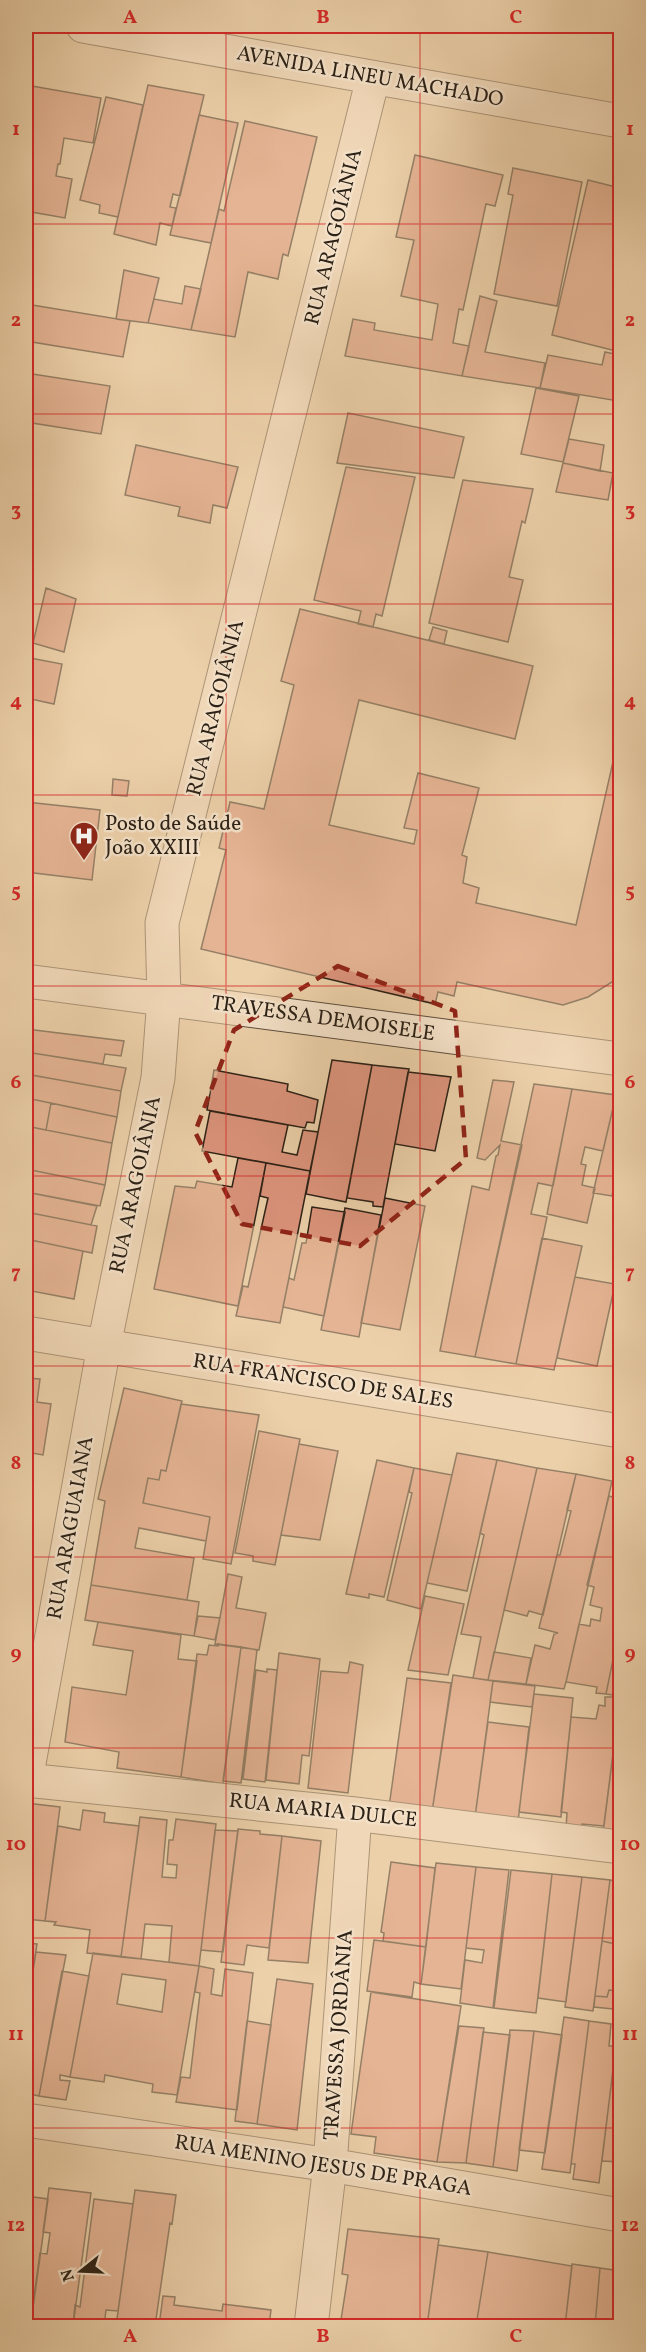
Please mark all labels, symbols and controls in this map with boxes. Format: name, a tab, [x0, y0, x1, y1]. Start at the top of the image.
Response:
text: A	[123, 4, 137, 32]
text: B	[316, 4, 330, 32]
text: C	[510, 4, 523, 32]
street label: AVENIDA LINEU MACHADO	[234, 39, 506, 115]
text: 1	[12, 116, 20, 144]
text: 1	[626, 116, 634, 144]
street label: RUA ARAGOIÂNIA	[298, 146, 370, 328]
text: 2	[11, 307, 21, 335]
text: 2	[625, 307, 635, 335]
text: 3	[11, 497, 21, 525]
text: 3	[625, 497, 635, 525]
street label: RUA ARAGOIÂNIA	[180, 617, 252, 799]
text: 4	[10, 688, 22, 716]
text: 4	[624, 688, 636, 716]
place label: Posto de Saúde João XXIII	[105, 810, 241, 863]
hospital icon: Posto de Saúde João XXIII	[68, 820, 100, 862]
text: 5	[11, 878, 21, 906]
text: 5	[625, 878, 635, 906]
street label: TRAVESSA DEMOISELE	[209, 989, 437, 1049]
text: 6	[11, 1069, 22, 1097]
text: 6	[625, 1069, 636, 1097]
street label: RUA ARAGOIÂNIA	[103, 1093, 169, 1276]
text: 7	[11, 1259, 21, 1287]
text: 7	[625, 1259, 635, 1287]
street label: RUA FRANCISCO DE SALES	[191, 1347, 455, 1417]
street label: RUA ARAGUAIANA	[41, 1434, 101, 1622]
text: 8	[11, 1450, 21, 1478]
text: 8	[625, 1450, 635, 1478]
text: 9	[10, 1640, 22, 1668]
text: 9	[624, 1640, 636, 1668]
street label: RUA MARIA DULCE	[227, 1787, 419, 1835]
text: 10	[6, 1831, 26, 1859]
text: 10	[620, 1831, 640, 1859]
street label: TRAVESSA JORDÂNIA	[317, 1929, 361, 2141]
text: 11	[8, 2021, 24, 2049]
text: 11	[622, 2021, 638, 2049]
street label: RUA MENINO JESUS DE PRAGA	[172, 2128, 474, 2204]
text: 12	[7, 2212, 25, 2240]
text: 12	[621, 2212, 639, 2240]
north arrow	[51, 2241, 111, 2301]
text: N	[56, 2266, 81, 2284]
text: A	[123, 2323, 137, 2351]
text: B	[316, 2323, 330, 2351]
text: C	[510, 2323, 523, 2351]

